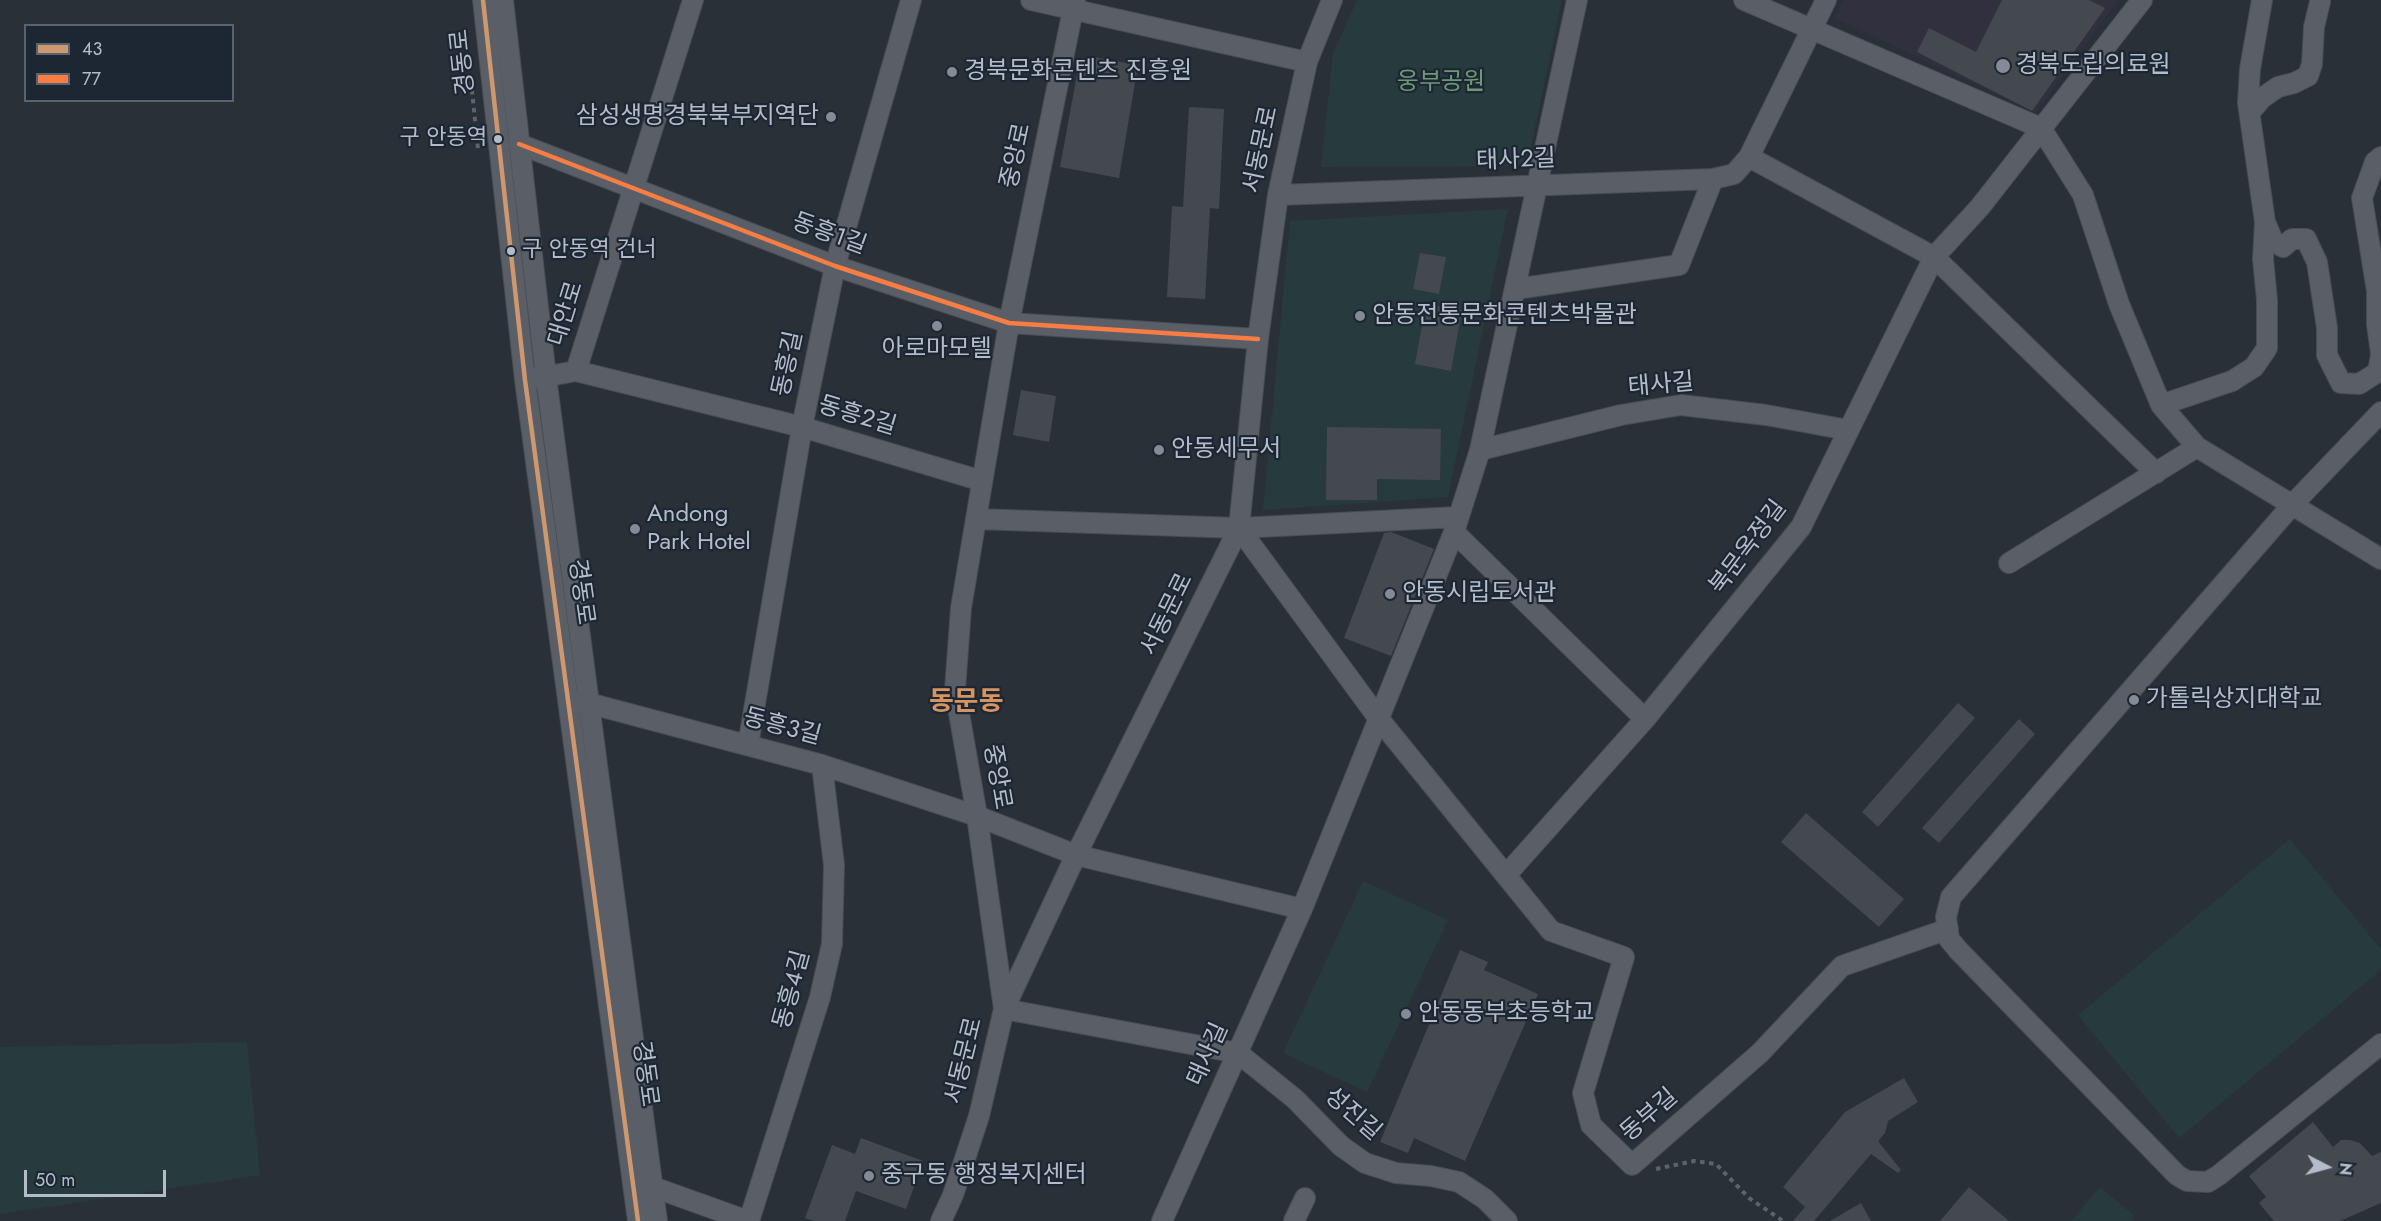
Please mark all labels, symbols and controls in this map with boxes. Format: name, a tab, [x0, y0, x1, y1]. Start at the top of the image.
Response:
legend	[24, 24, 234, 102]
street label: 경동로	[446, 28, 482, 96]
text: 43	[82, 36, 102, 62]
place label: 경북도립의료원	[2016, 52, 2171, 80]
marker: 경북도립의료원	[1994, 57, 2012, 75]
place label: 경북문화콘텐츠 진흥원	[964, 58, 1192, 86]
marker: 경북문화콘텐츠 진흥원	[945, 65, 959, 79]
text: 77	[82, 66, 101, 92]
park label: 웅부공원	[1397, 69, 1485, 97]
place label: 삼성생명경북북부지역단	[576, 103, 819, 131]
street label: 서동문로	[1239, 104, 1285, 196]
marker: 삼성생명경북북부지역단	[824, 110, 838, 124]
street label: 중앙로	[996, 121, 1038, 191]
place label: 구 안동역	[399, 126, 487, 152]
marker: 구 안동역	[492, 133, 504, 145]
street label: 태사2길	[1476, 145, 1556, 177]
street label: 동흥1길	[788, 208, 870, 262]
place label: 구 안동역 건너	[522, 238, 657, 264]
marker: 구 안동역 건너	[505, 245, 517, 257]
street label: 대안로	[544, 278, 590, 350]
place label: 안동전통문화콘텐츠박물관	[1372, 302, 1637, 330]
marker: 안동전통문화콘텐츠박물관	[1353, 309, 1367, 323]
marker: 아로마모텔	[930, 319, 944, 333]
street label: 동흥길	[768, 329, 810, 399]
place label: 아로마모텔	[882, 336, 992, 364]
street label: 태사길	[1627, 369, 1695, 403]
street label: 동흥2길	[815, 392, 899, 442]
place label: 안동세무서	[1171, 436, 1281, 464]
marker: 안동세무서	[1152, 443, 1166, 457]
street label: 북문옥정길	[1704, 495, 1794, 601]
place label: Andong Park Hotel	[647, 501, 751, 557]
marker: Andong Park Hotel	[628, 522, 642, 536]
street label: 경동로	[561, 557, 599, 627]
street label: 서동문로	[1136, 569, 1200, 661]
place label: 안동시립도서관	[1402, 580, 1557, 608]
marker: 안동시립도서관	[1383, 587, 1397, 601]
place label: 가톨릭상지대학교	[2146, 686, 2323, 714]
district label: 동문동	[929, 687, 1003, 719]
marker: 가톨릭상지대학교	[2127, 693, 2141, 707]
street label: 동흥3길	[740, 704, 824, 752]
street label: 중앙로	[976, 742, 1016, 812]
street label: 동흥4길	[769, 948, 817, 1032]
place label: 안동동부초등학교	[1418, 1000, 1595, 1028]
marker: 안동동부초등학교	[1399, 1007, 1413, 1021]
street label: 서동문로	[940, 1015, 990, 1107]
street label: 태사길	[1182, 1019, 1236, 1091]
street label: 경동로	[625, 1039, 663, 1109]
street label: 성진길	[1318, 1082, 1386, 1148]
street label: 동부길	[1616, 1083, 1684, 1149]
north arrow	[2297, 1137, 2357, 1197]
scale bar	[27, 1158, 170, 1196]
text: N	[2333, 1161, 2358, 1176]
place label: 중구동 행정복지센터	[881, 1162, 1087, 1190]
text: 50 m	[35, 1167, 75, 1193]
marker: 중구동 행정복지센터	[862, 1169, 876, 1183]

